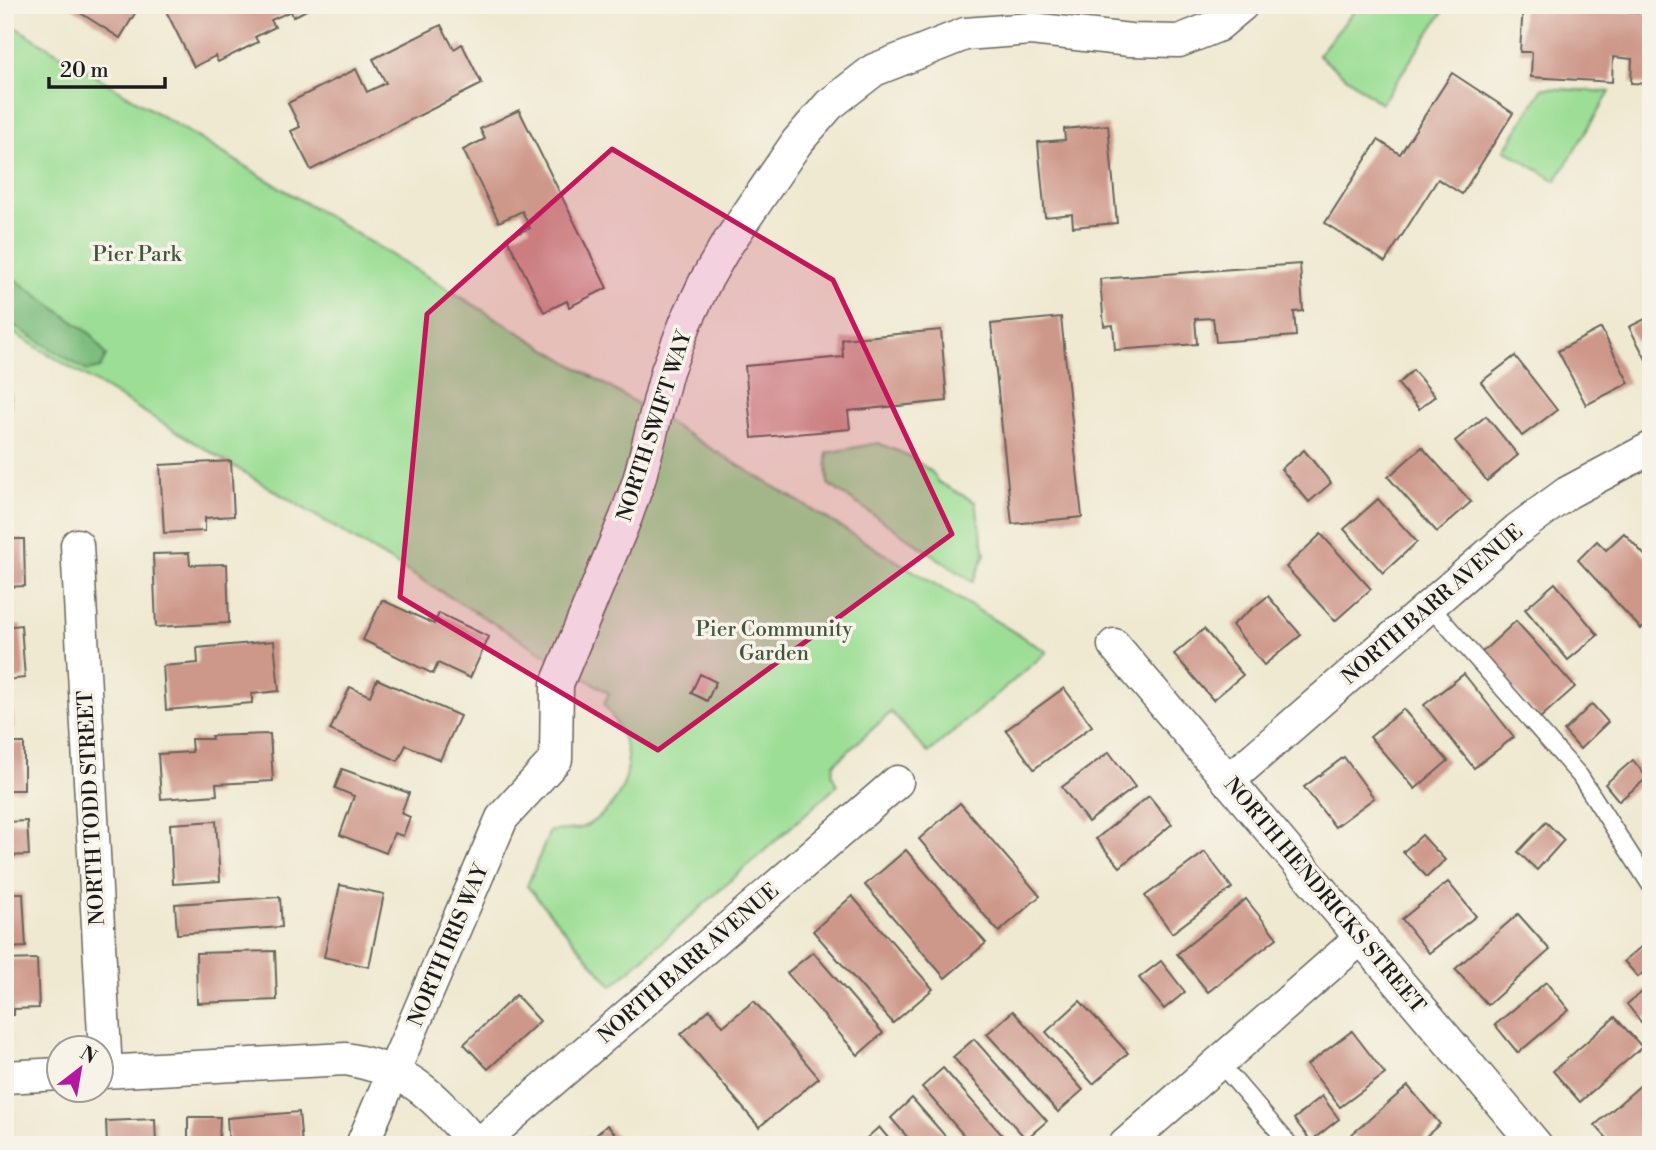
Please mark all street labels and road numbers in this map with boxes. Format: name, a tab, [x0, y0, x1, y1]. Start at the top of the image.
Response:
street label: NORTH SWIFT WAY	[612, 327, 698, 525]
street label: NORTH BARR AVENUE	[1337, 519, 1528, 690]
street label: NORTH TODD STREET	[73, 690, 111, 926]
street label: NORTH HENDRICKS STREET	[1218, 772, 1431, 1019]
street label: NORTH IRIS WAY	[403, 859, 495, 1030]
street label: NORTH BARR AVENUE	[593, 878, 784, 1049]

